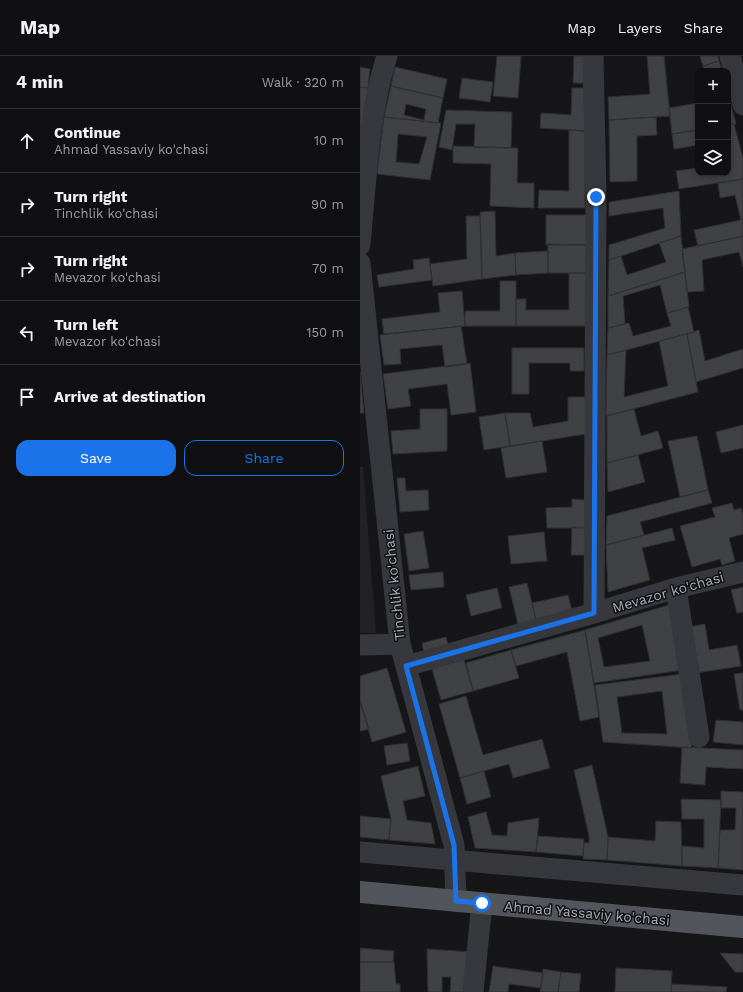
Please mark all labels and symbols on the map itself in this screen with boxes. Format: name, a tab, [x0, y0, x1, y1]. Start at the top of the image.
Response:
route end	[587, 188, 605, 206]
street label: Tinchlik ko'chasi	[380, 529, 408, 641]
street label: Mevazor ko'chasi	[611, 568, 725, 616]
route start	[473, 894, 491, 912]
street label: Ahmad Yassaviy ko'chasi	[503, 898, 671, 928]

